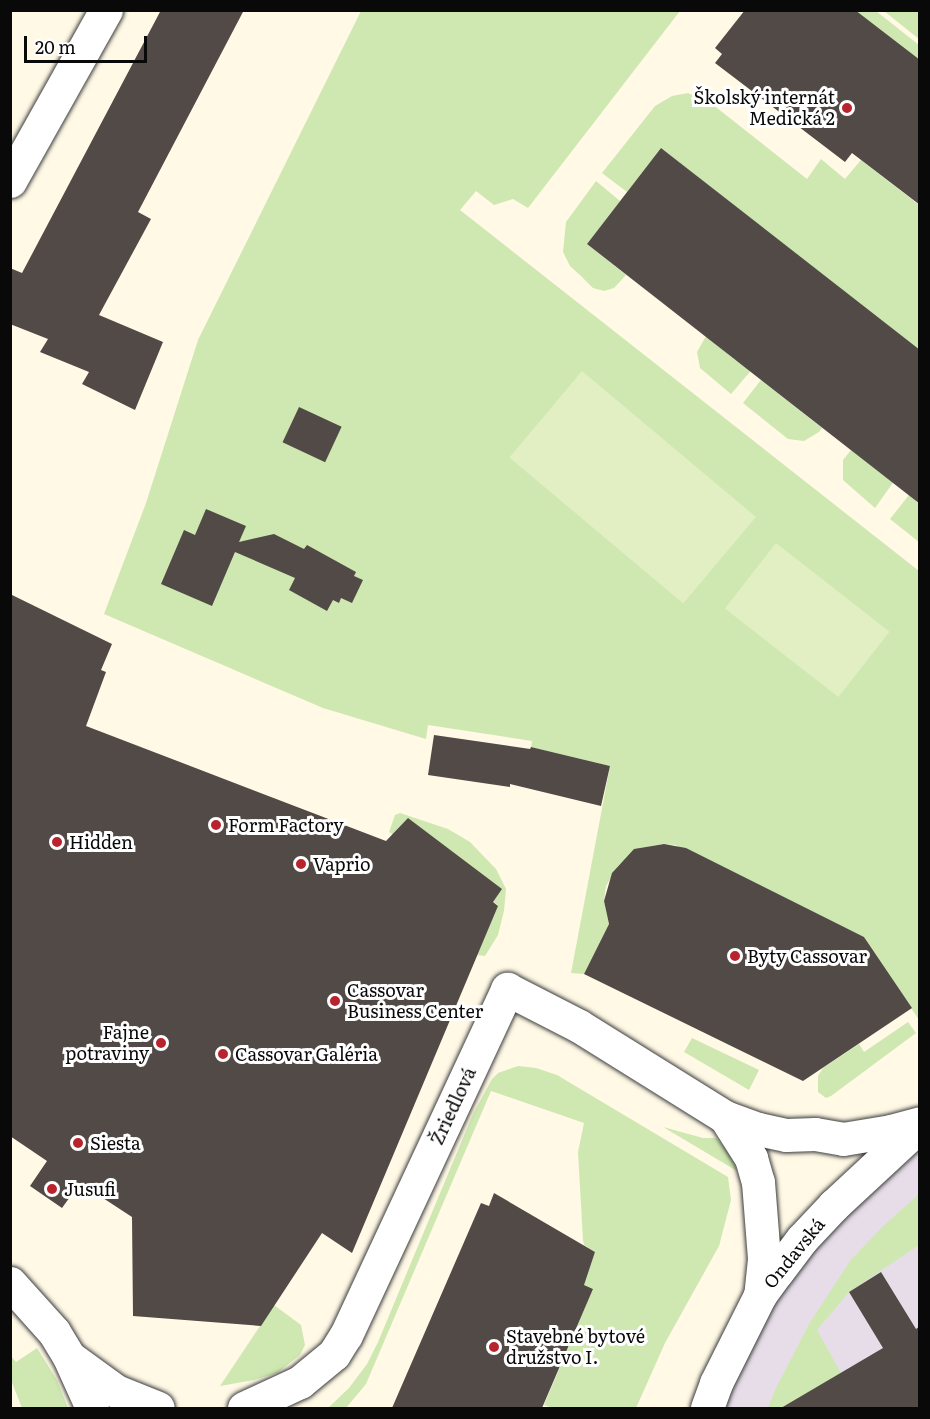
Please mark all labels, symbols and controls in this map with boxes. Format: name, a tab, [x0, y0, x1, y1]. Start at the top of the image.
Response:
scale bar	[27, 24, 150, 62]
text: 20 m	[35, 33, 76, 60]
place label: Školský internát Medická 2	[694, 87, 835, 130]
marker: Školský internát Medická 2	[840, 101, 854, 115]
place label: Form Factory	[228, 814, 344, 836]
marker: Form Factory	[209, 818, 223, 832]
place label: Hidden	[69, 831, 133, 853]
marker: Hidden	[50, 835, 64, 849]
place label: Vaprio	[313, 853, 371, 875]
marker: Vaprio	[294, 857, 308, 871]
place label: Byty Cassovar	[747, 945, 867, 967]
marker: Byty Cassovar	[728, 949, 742, 963]
place label: Cassovar Business Center	[347, 980, 483, 1022]
marker: Cassovar Business Center	[328, 994, 342, 1008]
place label: Fajne potraviny	[65, 1022, 149, 1064]
marker: Fajne potraviny	[154, 1036, 168, 1050]
place label: Cassovar Galéria	[235, 1043, 378, 1065]
marker: Cassovar Galéria	[216, 1047, 230, 1061]
street label: Žriedlová	[426, 1064, 480, 1148]
place label: Siesta	[90, 1132, 141, 1154]
marker: Siesta	[71, 1136, 85, 1150]
place label: Jusufi	[64, 1178, 116, 1200]
marker: Jusufi	[45, 1182, 59, 1196]
street label: Ondavská	[759, 1213, 829, 1293]
place label: Stavebné bytové družstvo I.	[506, 1326, 645, 1368]
marker: Stavebné bytové družstvo I.	[487, 1340, 501, 1354]

